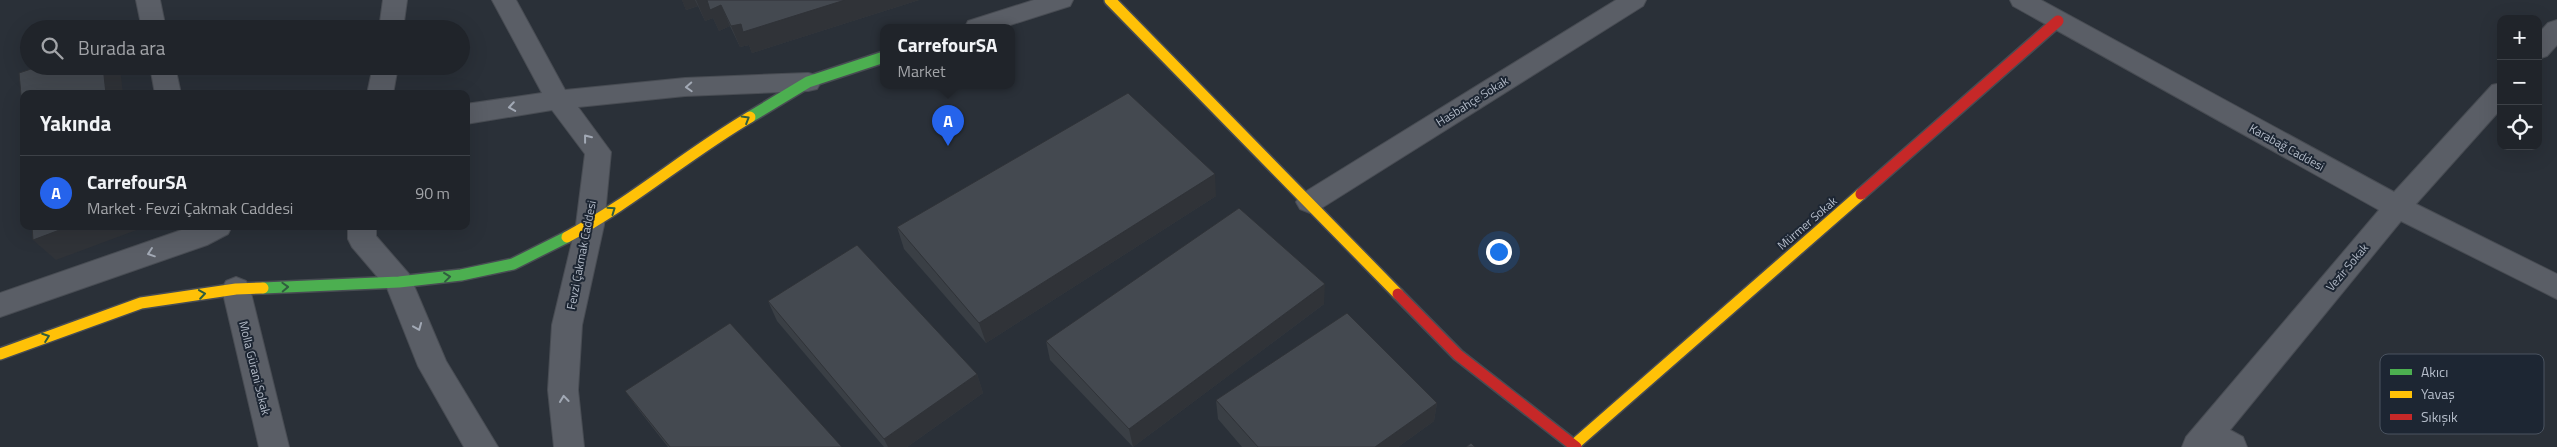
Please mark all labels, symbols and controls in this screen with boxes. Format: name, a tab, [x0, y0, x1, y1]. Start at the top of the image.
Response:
map controls	[2497, 15, 2542, 150]
button: +	[2497, 15, 2542, 60]
search box	[20, 20, 470, 75]
popup	[880, 24, 1015, 89]
text: CarrefourSA	[898, 30, 997, 59]
text: Burada ara	[78, 33, 165, 62]
icon: search	[38, 34, 66, 62]
text: Market	[898, 59, 946, 83]
button: −	[2497, 60, 2542, 105]
street label: Hasbahçe Sokak	[1432, 71, 1512, 131]
one-way arrow	[685, 82, 693, 92]
one-way arrow	[508, 102, 516, 112]
pin: A	[932, 105, 964, 146]
button: locate	[2497, 105, 2542, 150]
text: Yakında	[40, 107, 111, 139]
one-way arrow	[741, 116, 750, 126]
street label: Karabağ Caddesi	[2246, 118, 2328, 176]
one-way arrow	[584, 134, 593, 144]
text: CarrefourSA	[87, 167, 187, 196]
text: A	[51, 181, 61, 205]
text: 90 m	[415, 181, 450, 205]
street label: Mürmer Sokak	[1773, 191, 1841, 254]
text: Market · Fevzi Çakmak Caddesi	[87, 196, 293, 220]
street label: Fevzi Çakmak Caddesi	[561, 199, 601, 311]
one-way arrow	[606, 207, 615, 216]
your location	[1486, 239, 1512, 265]
street label: Vezir Sokak	[2321, 239, 2373, 295]
one-way arrow	[147, 247, 156, 257]
one-way arrow	[443, 272, 451, 283]
one-way arrow	[282, 282, 289, 292]
one-way arrow	[198, 289, 206, 300]
street label: Molla Gürani Sokak	[234, 319, 276, 417]
one-way arrow	[411, 322, 422, 331]
one-way arrow	[41, 333, 50, 343]
legend	[2380, 354, 2544, 434]
text: Akıcı	[2421, 361, 2448, 382]
text: Yavaş	[2421, 383, 2455, 404]
one-way arrow	[559, 394, 570, 402]
text: Sıkışık	[2421, 406, 2458, 427]

